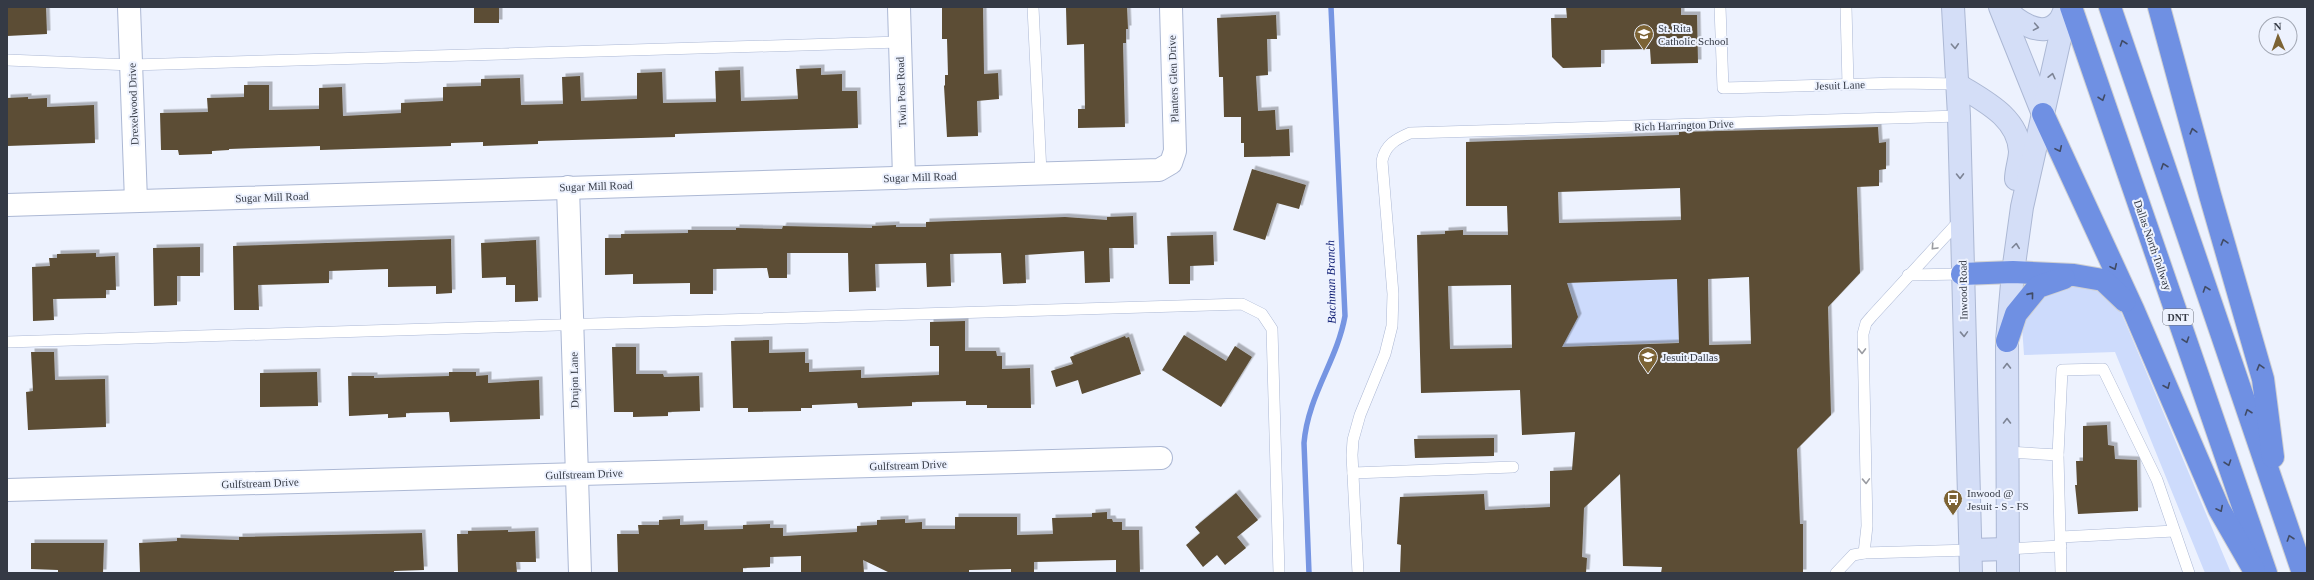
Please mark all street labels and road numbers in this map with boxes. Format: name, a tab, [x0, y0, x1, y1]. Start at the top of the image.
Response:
street label: Planters Glen Drive	[1165, 35, 1181, 123]
street label: Twin Post Road	[894, 56, 908, 127]
street label: Drexelwood Drive	[126, 63, 140, 145]
street label: Jesuit Lane	[1815, 78, 1865, 92]
street label: Rich Harrington Drive	[1634, 117, 1734, 133]
street label: Sugar Mill Road	[883, 170, 957, 184]
street label: Sugar Mill Road	[559, 179, 633, 193]
street label: Sugar Mill Road	[235, 190, 309, 204]
street label: Dallas North Tollway	[2132, 198, 2174, 292]
street label: Inwood Road	[1956, 260, 1970, 320]
road number: DNT	[2163, 309, 2193, 325]
street label: Drujon Lane	[568, 352, 580, 408]
street label: Gulfstream Drive	[869, 458, 947, 472]
street label: Gulfstream Drive	[545, 467, 623, 481]
street label: Gulfstream Drive	[221, 476, 299, 490]

